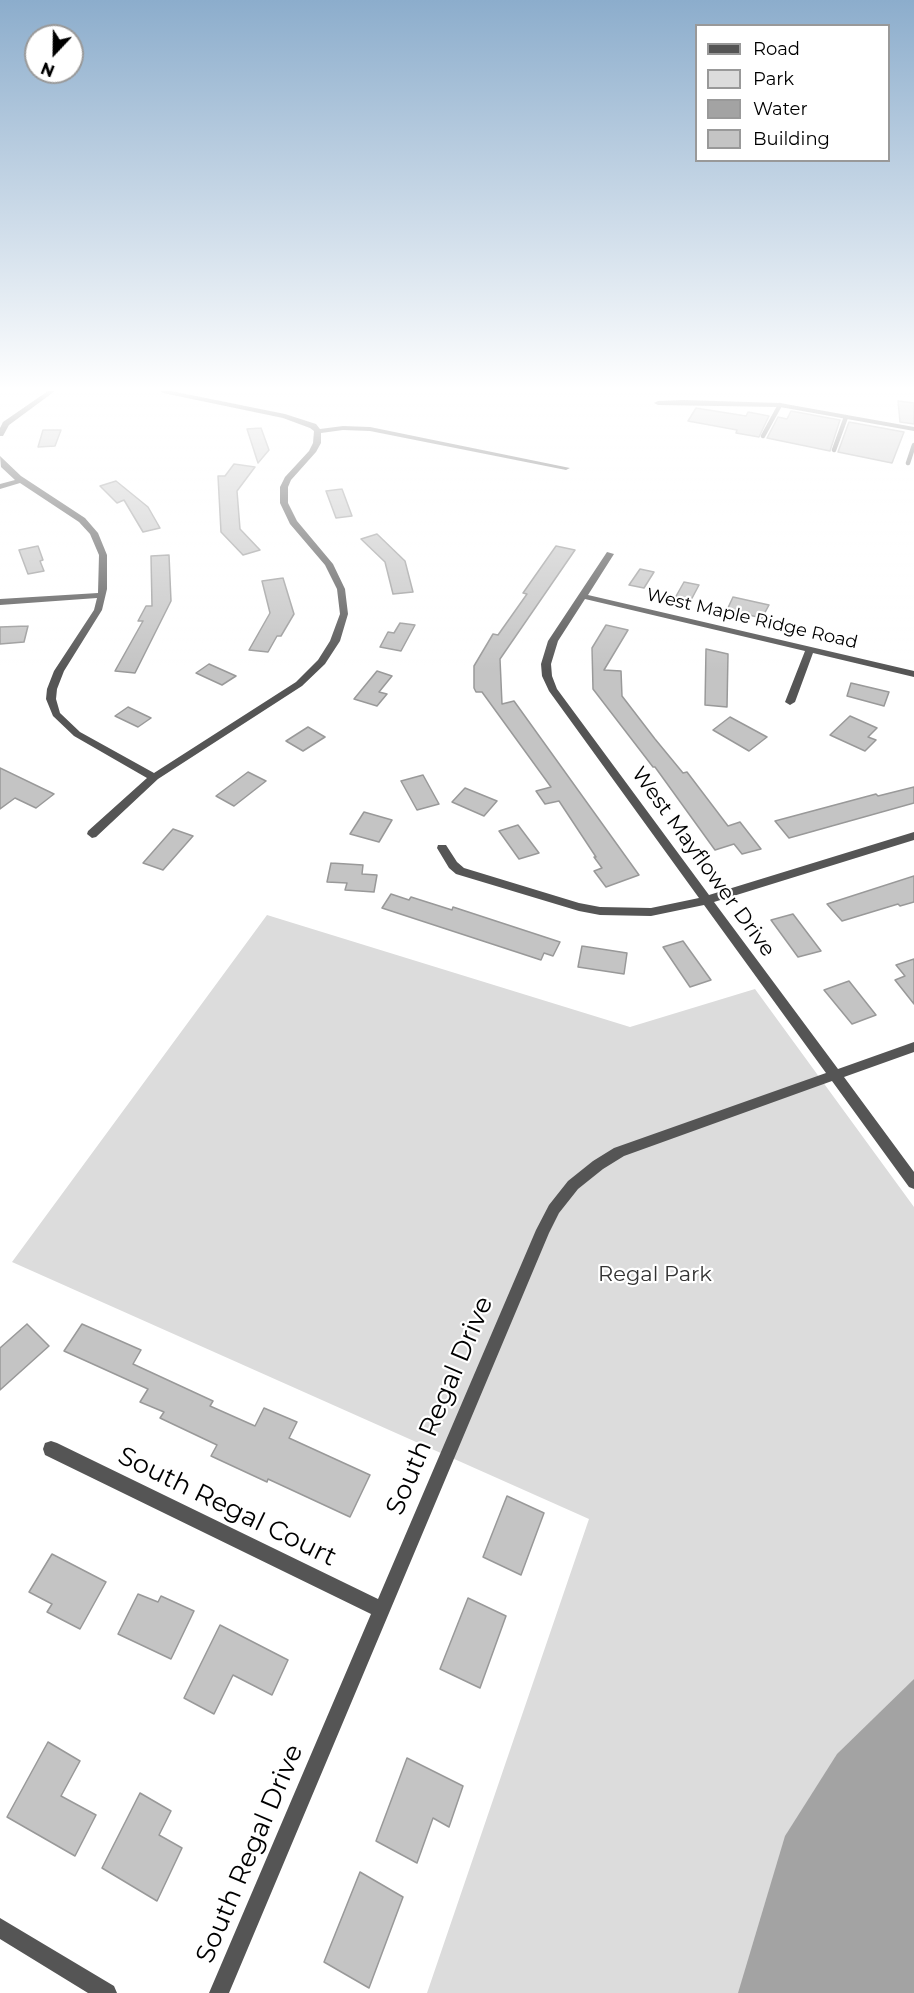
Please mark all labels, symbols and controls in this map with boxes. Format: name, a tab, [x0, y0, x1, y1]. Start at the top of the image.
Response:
north arrow	[24, 24, 84, 84]
legend	[695, 24, 890, 162]
text: Road	[753, 38, 800, 60]
text: N	[38, 58, 57, 81]
text: Park	[753, 68, 794, 90]
text: Water	[753, 98, 808, 120]
text: Building	[753, 128, 830, 150]
street label: West Maple Ridge Road	[644, 584, 860, 654]
street label: West Mayflower Drive	[626, 762, 780, 962]
park label: Regal Park	[598, 1262, 712, 1288]
street label: South Regal Drive	[380, 1292, 500, 1520]
street label: South Regal Court	[113, 1441, 341, 1573]
street label: South Regal Drive	[190, 1740, 310, 1968]

